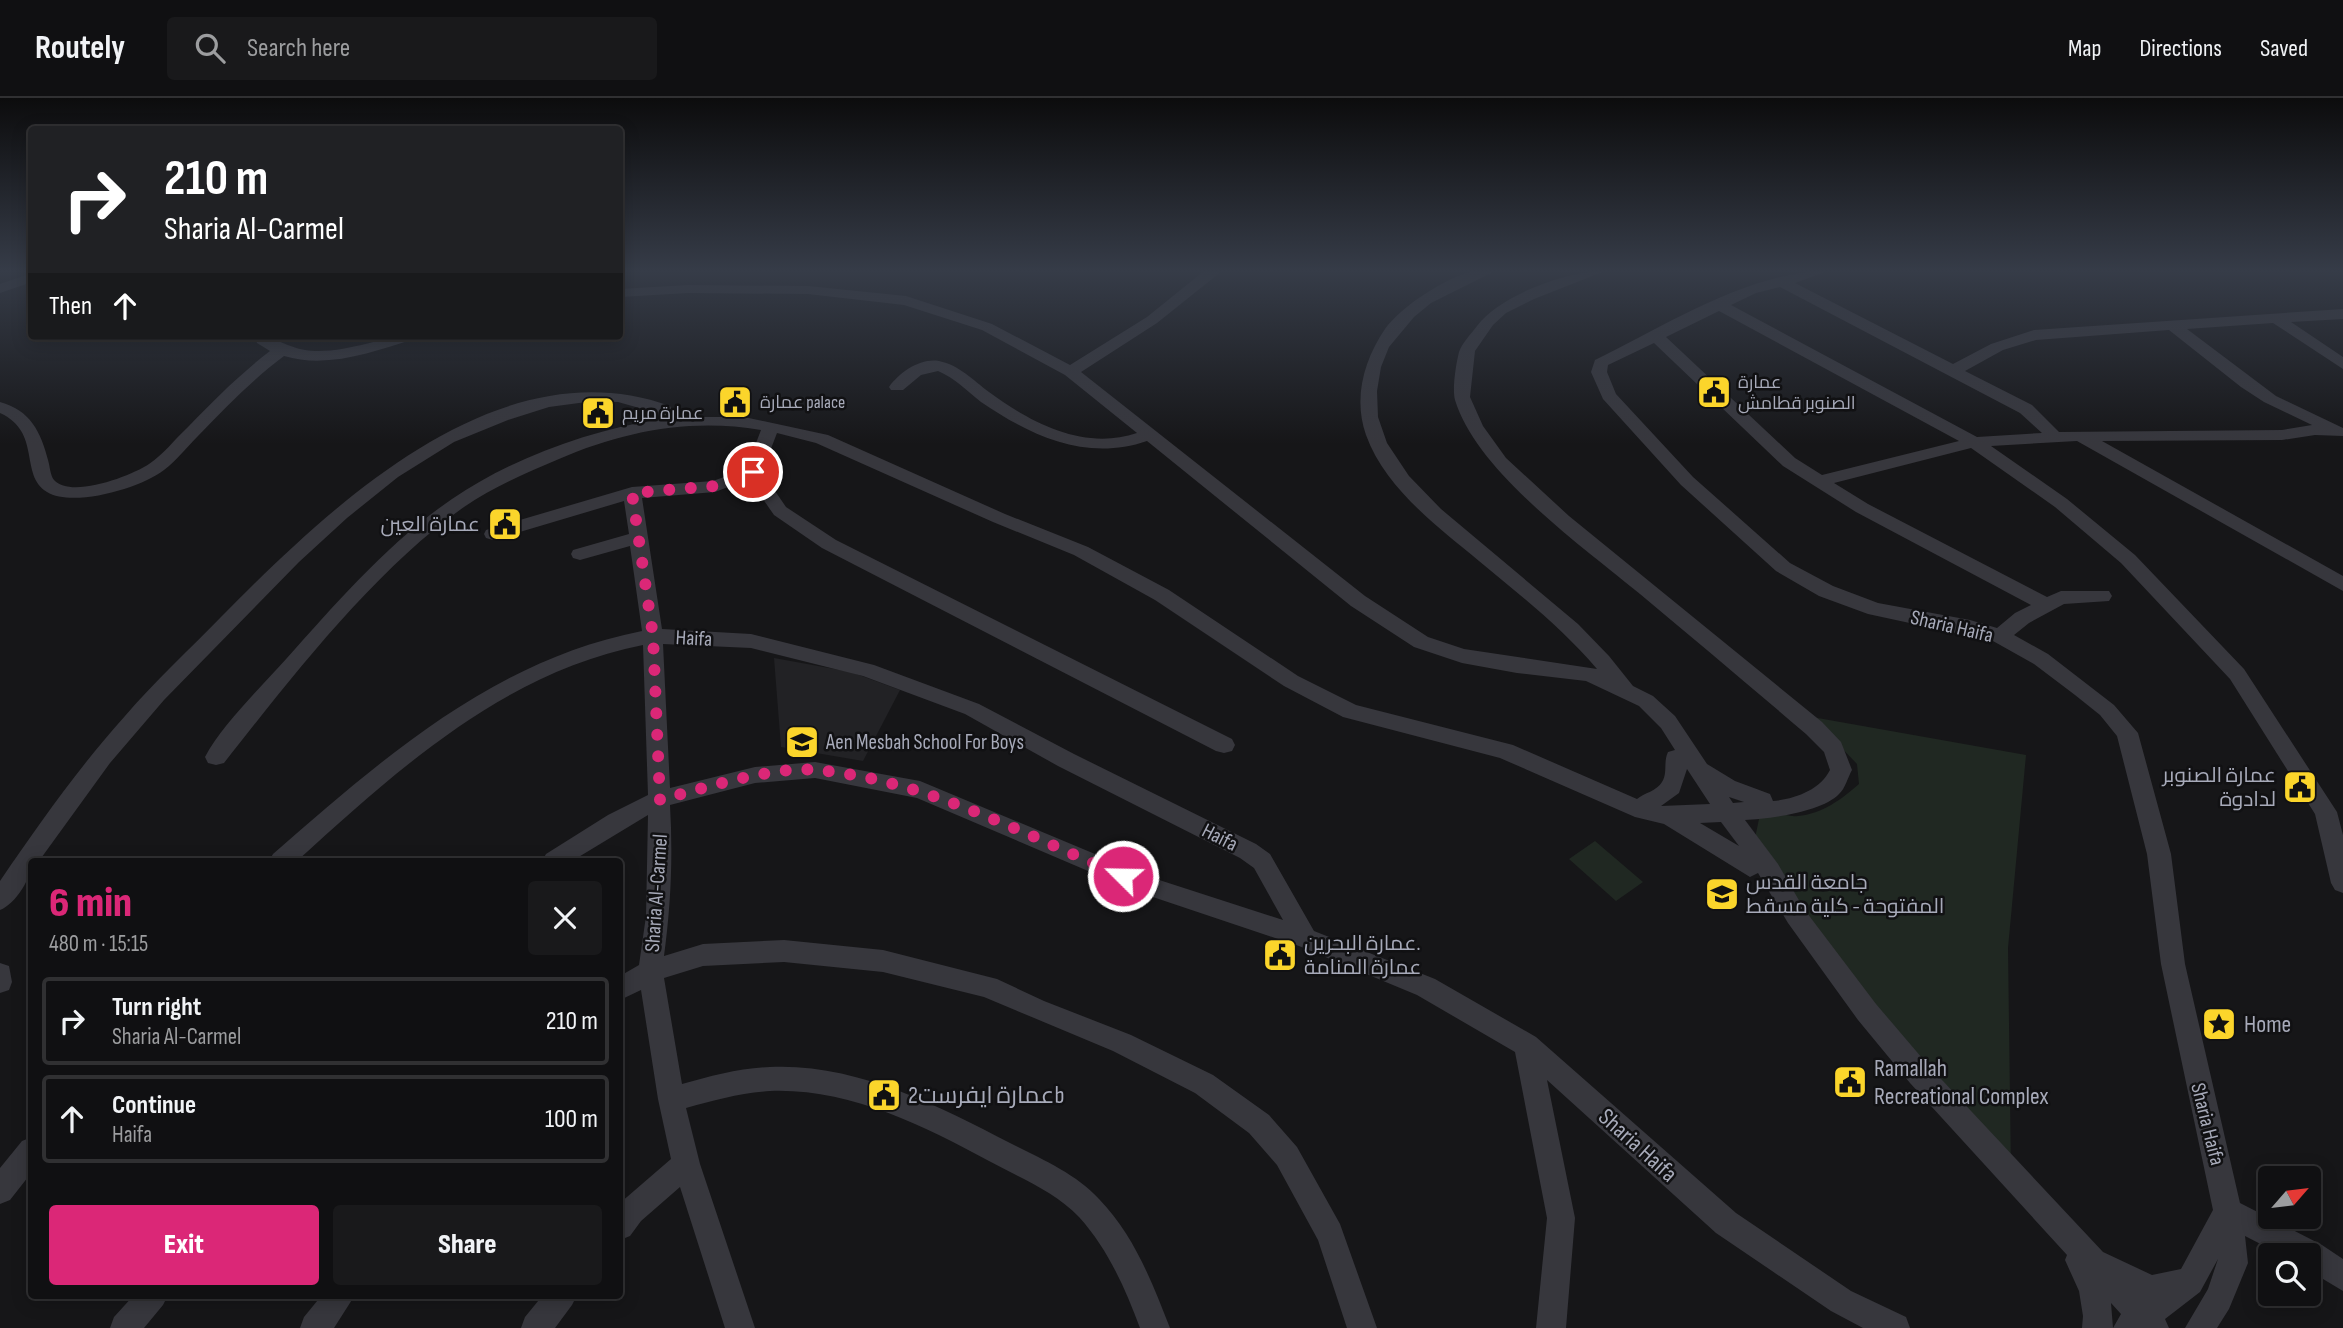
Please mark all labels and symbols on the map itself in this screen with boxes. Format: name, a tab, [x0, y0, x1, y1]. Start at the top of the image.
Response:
place label: عمارة الصنوبر قطامش	[1738, 372, 1856, 414]
public building icon: عمارة الصنوبر قطامش	[1695, 373, 1733, 411]
public building icon: عمارة palace	[716, 383, 754, 421]
place label: عمارة palace	[760, 392, 845, 413]
public building icon: عمارة مريم	[579, 394, 617, 432]
place label: عمارة مريم	[622, 403, 703, 425]
pin	[723, 442, 783, 502]
public building icon: عمارة العين	[486, 505, 524, 543]
place label: عمارة العين	[380, 512, 480, 537]
street label: Sharia Haifa	[1908, 605, 1996, 648]
street label: Haifa	[675, 625, 713, 652]
school or university icon: Aen Mesbah School For Boys	[783, 723, 821, 761]
place label: Aen Mesbah School For Boys	[825, 730, 1024, 755]
place label: عمارة الصنوبر لدادوة	[2162, 763, 2276, 812]
public building icon: عمارة الصنوبر لدادوة	[2281, 768, 2319, 806]
street label: Haifa	[1198, 818, 1242, 857]
street label: Sharia Al-Carmel	[640, 833, 673, 953]
position arrow	[1086, 839, 1160, 913]
place label: جامعة القدس المفتوحة - كلية مسقط	[1746, 870, 1944, 919]
school or university icon: جامعة القدس المفتوحة - كلية مسقط	[1703, 875, 1741, 913]
place label: عمارة البحرين. عمارة المنامة	[1304, 931, 1422, 980]
public building icon: عمارة البحرين. عمارة المنامة	[1261, 936, 1299, 974]
place icon: Home	[2200, 1005, 2238, 1043]
place label: Home	[2244, 1010, 2291, 1039]
place label: Ramallah Recreational Complex	[1874, 1054, 2048, 1111]
public building icon: Ramallah Recreational Complex	[1831, 1063, 1869, 1101]
public building icon: عمارة ايفرست2b	[865, 1076, 903, 1114]
street label: Sharia Haifa	[2185, 1080, 2230, 1168]
place label: عمارة ايفرست2b	[908, 1081, 1064, 1110]
street label: Sharia Haifa	[1592, 1102, 1683, 1188]
north arrow	[2258, 1166, 2320, 1228]

